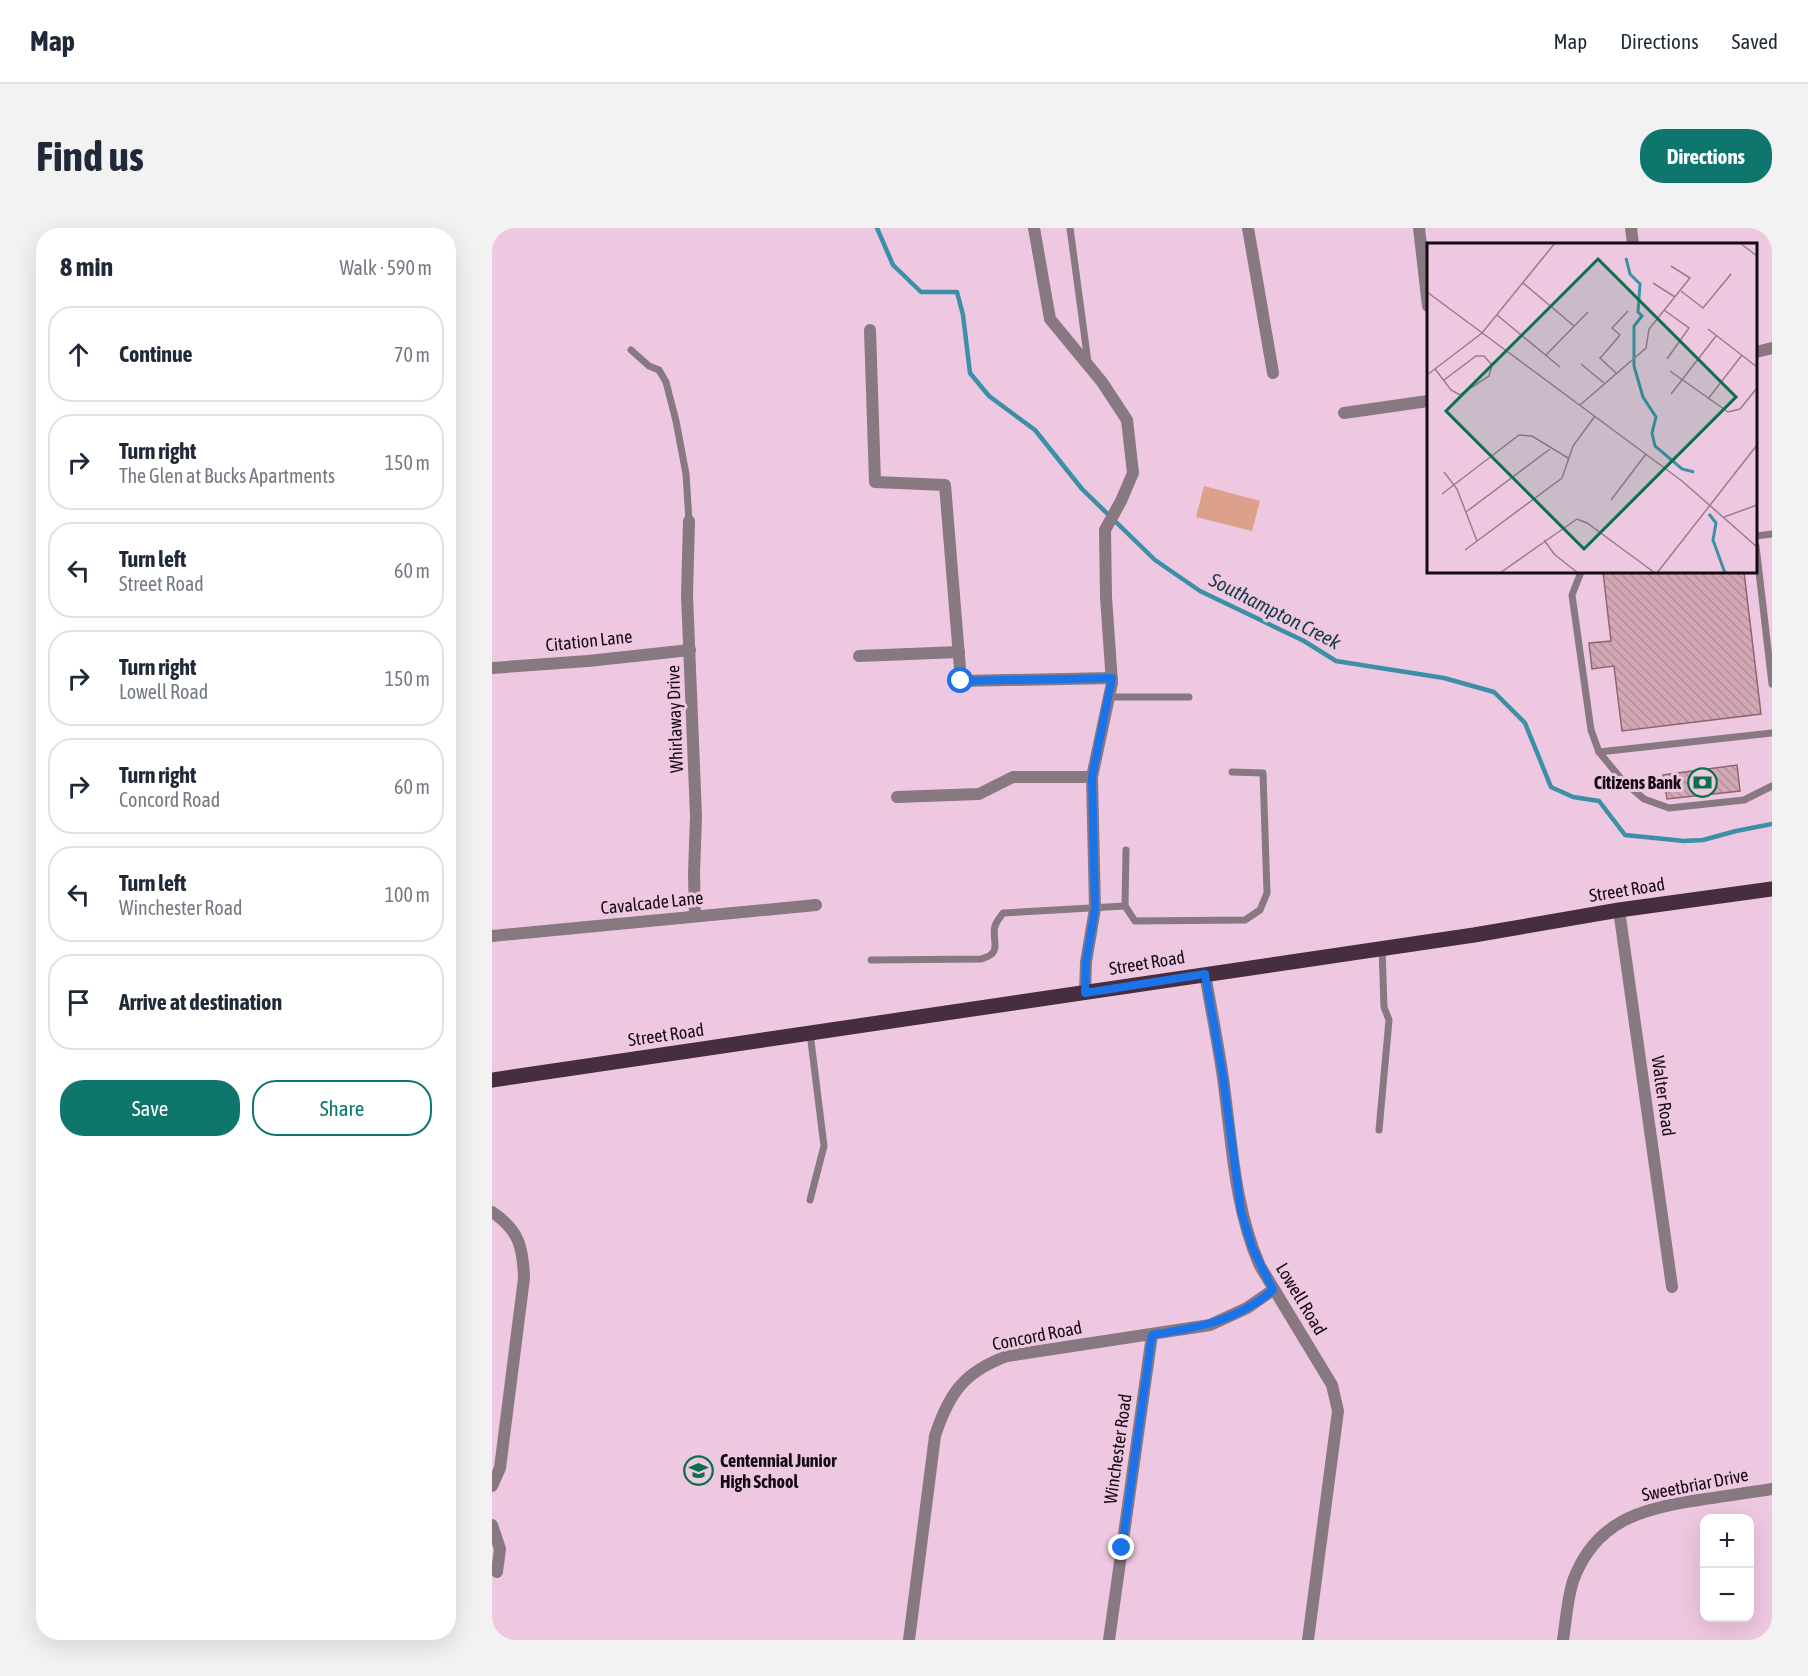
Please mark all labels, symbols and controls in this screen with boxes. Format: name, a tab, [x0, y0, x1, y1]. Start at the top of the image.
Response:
text: Map	[30, 25, 75, 57]
text: Map	[1553, 29, 1587, 53]
text: Directions	[1620, 29, 1699, 53]
text: Saved	[1732, 29, 1778, 53]
button: Directions	[1640, 129, 1772, 183]
text: Find us	[36, 132, 144, 180]
inset map	[1427, 243, 1757, 573]
text: 8 min	[60, 252, 113, 282]
text: Walk · 590 m	[340, 256, 432, 279]
icon: ahead	[62, 338, 95, 371]
text: Continue	[119, 341, 193, 367]
text: 70 m	[394, 343, 430, 366]
text: Turn right	[119, 438, 196, 464]
icon: right	[62, 446, 95, 479]
text: 150 m	[385, 451, 430, 474]
text: The Glen at Bucks Apartments	[119, 464, 335, 487]
text: Turn left	[119, 546, 186, 572]
icon: left	[62, 554, 95, 587]
text: 60 m	[394, 559, 430, 582]
water label: Southampton Creek	[1205, 567, 1345, 654]
text: Street Road	[119, 572, 204, 595]
street label: Citation Lane	[545, 626, 633, 655]
text: Turn right	[119, 654, 196, 680]
icon: right	[62, 662, 95, 695]
street label: Whirlaway Drive	[662, 665, 687, 773]
text: 150 m	[385, 667, 430, 690]
route start	[947, 667, 973, 693]
text: Lowell Road	[119, 680, 208, 703]
text: Turn right	[119, 762, 196, 788]
bank icon: Citizens Bank	[1686, 767, 1718, 799]
icon: right	[62, 770, 95, 803]
place label: Citizens Bank	[1594, 772, 1682, 793]
text: 60 m	[394, 775, 430, 798]
text: Concord Road	[119, 788, 220, 811]
text: Turn left	[119, 870, 186, 896]
street label: Street Road	[1588, 873, 1666, 906]
icon: left	[62, 878, 95, 911]
text: 100 m	[385, 883, 430, 906]
street label: Cavalcade Lane	[600, 887, 704, 918]
text: Winchester Road	[119, 896, 243, 919]
street label: Street Road	[1108, 946, 1186, 979]
icon: arrive	[62, 986, 95, 1019]
text: Arrive at destination	[119, 989, 282, 1015]
street label: Street Road	[627, 1019, 705, 1050]
street label: Walter Road	[1647, 1054, 1680, 1137]
button: Save	[60, 1080, 240, 1136]
button: Share	[252, 1080, 432, 1136]
street label: Lowell Road	[1272, 1259, 1331, 1339]
street label: Concord Road	[990, 1317, 1084, 1355]
street label: Winchester Road	[1099, 1392, 1136, 1505]
place label: Centennial Junior High School	[720, 1450, 837, 1492]
school or university icon: Centennial Junior High School	[683, 1455, 715, 1487]
street label: Sweetbriar Drive	[1640, 1464, 1750, 1505]
map controls	[1700, 1514, 1754, 1622]
button: +	[1700, 1514, 1754, 1568]
route end	[1108, 1534, 1134, 1560]
button: −	[1700, 1568, 1754, 1622]

